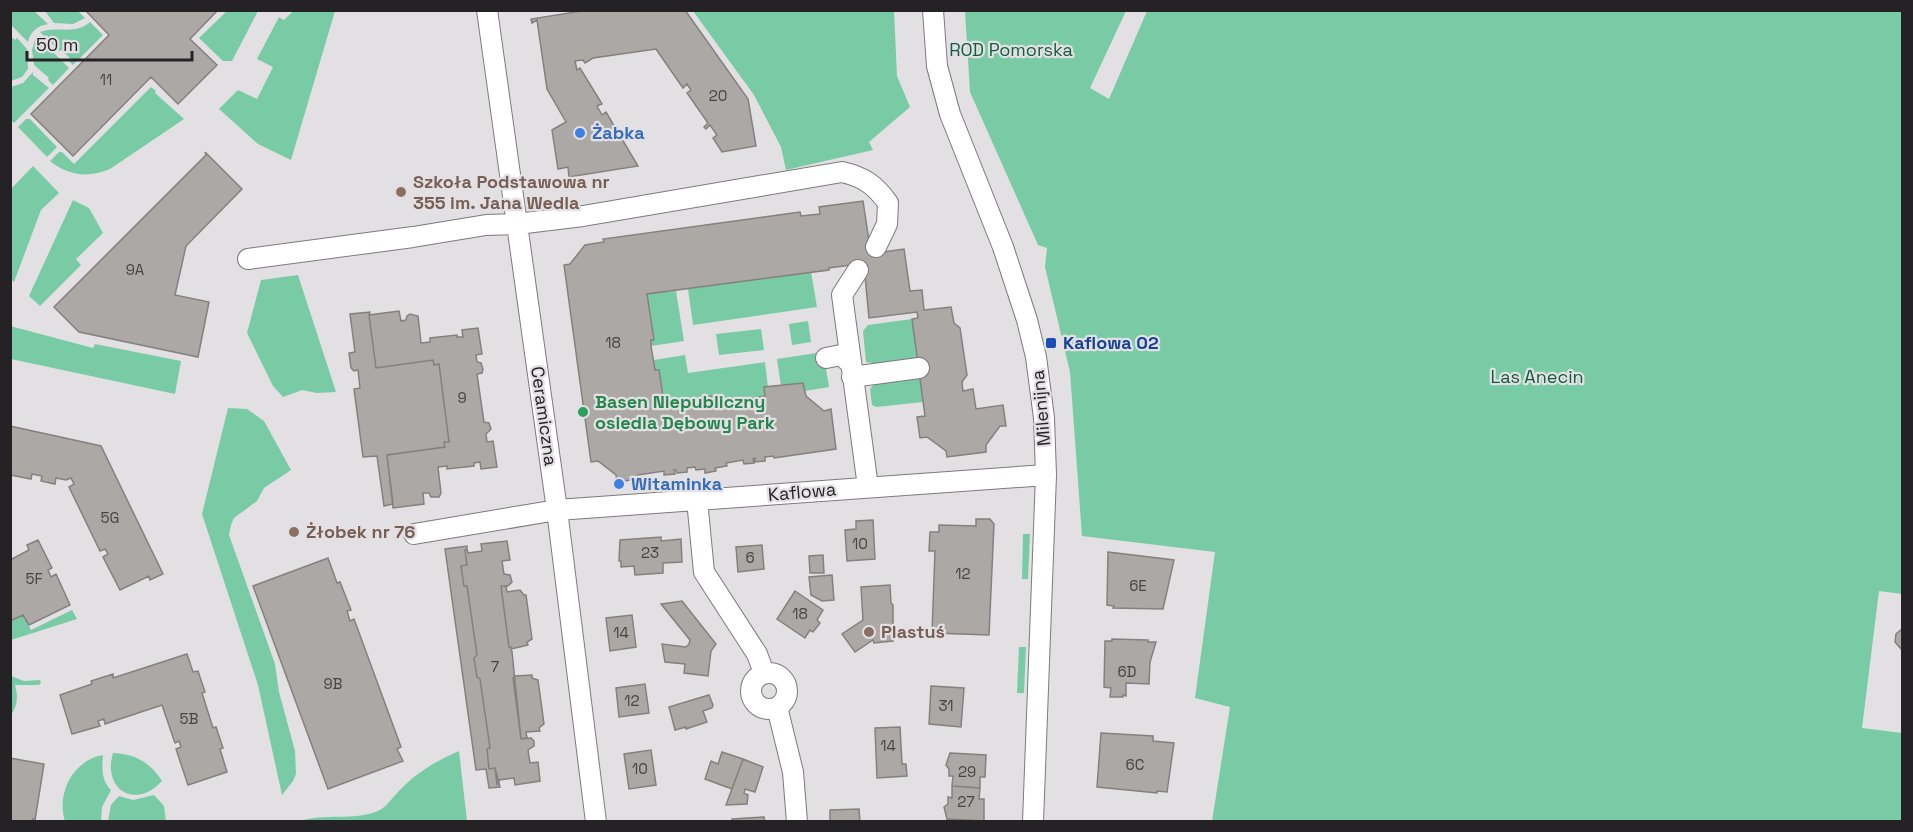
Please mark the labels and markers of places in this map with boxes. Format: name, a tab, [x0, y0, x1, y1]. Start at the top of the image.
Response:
place label: Żabka	[592, 121, 645, 144]
marker: Żabka	[573, 126, 587, 140]
place label: Szkoła Podstawowa nr 355 im. Jana Wedla	[413, 170, 610, 214]
marker: Szkoła Podstawowa nr 355 im. Jana Wedla	[394, 185, 408, 199]
place label: Kaflowa 02	[1063, 331, 1159, 354]
marker: Kaflowa 02	[1044, 336, 1058, 350]
place label: Basen Niepubliczny osiedla Dębowy Park	[595, 390, 775, 434]
marker: Basen Niepubliczny osiedla Dębowy Park	[576, 405, 590, 419]
place label: Witaminka	[631, 472, 723, 495]
marker: Witaminka	[612, 477, 626, 491]
place label: Żłobek nr 76	[306, 520, 415, 543]
marker: Żłobek nr 76	[287, 525, 301, 539]
place label: Plastuś	[881, 620, 945, 643]
marker: Plastuś	[862, 625, 876, 639]

